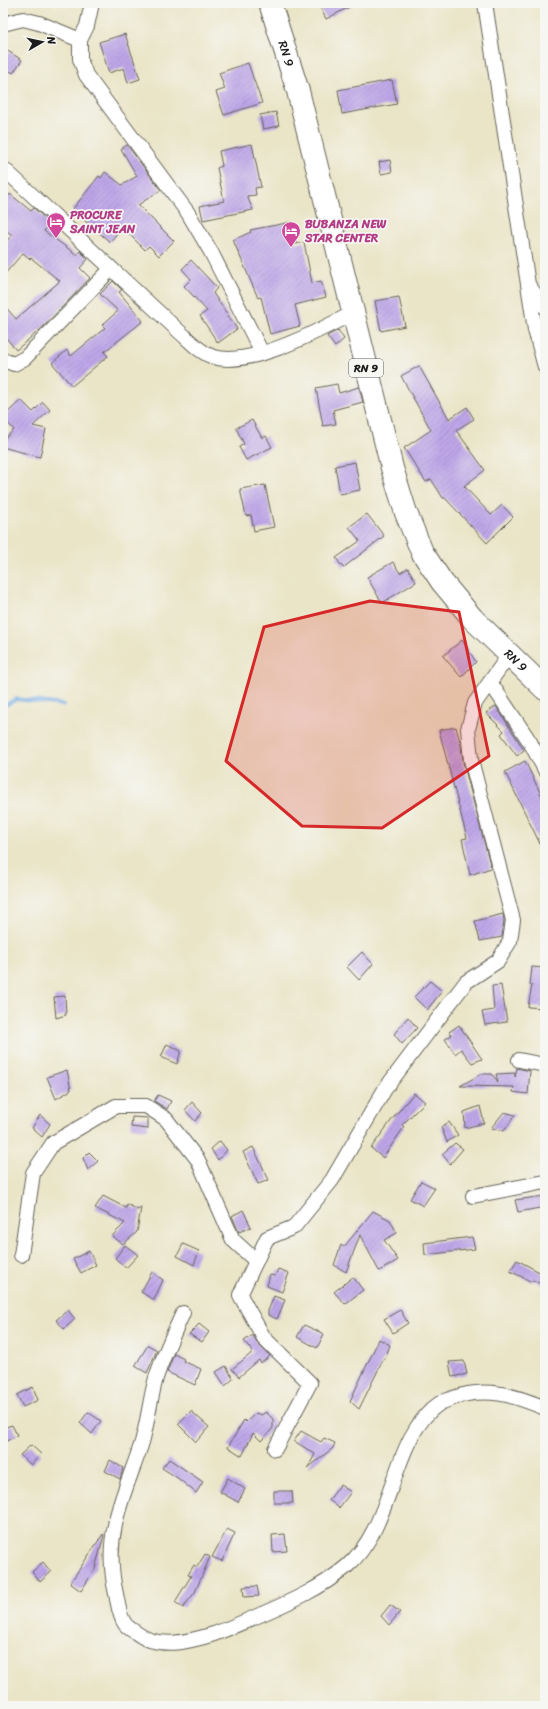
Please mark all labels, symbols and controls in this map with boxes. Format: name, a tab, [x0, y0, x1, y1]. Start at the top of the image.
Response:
north arrow	[22, 22, 62, 62]
text: N	[41, 34, 61, 46]
street label: RN 9	[272, 38, 301, 69]
place label: PROCURE SAINT JEAN	[69, 204, 136, 240]
hotel icon: PROCURE SAINT JEAN	[45, 211, 67, 239]
place label: BUBANZA NEW STAR CENTER	[304, 213, 387, 249]
hotel icon: BUBANZA NEW STAR CENTER	[280, 220, 302, 248]
road number: RN 9	[349, 359, 383, 377]
street label: RN 9	[499, 643, 533, 678]

